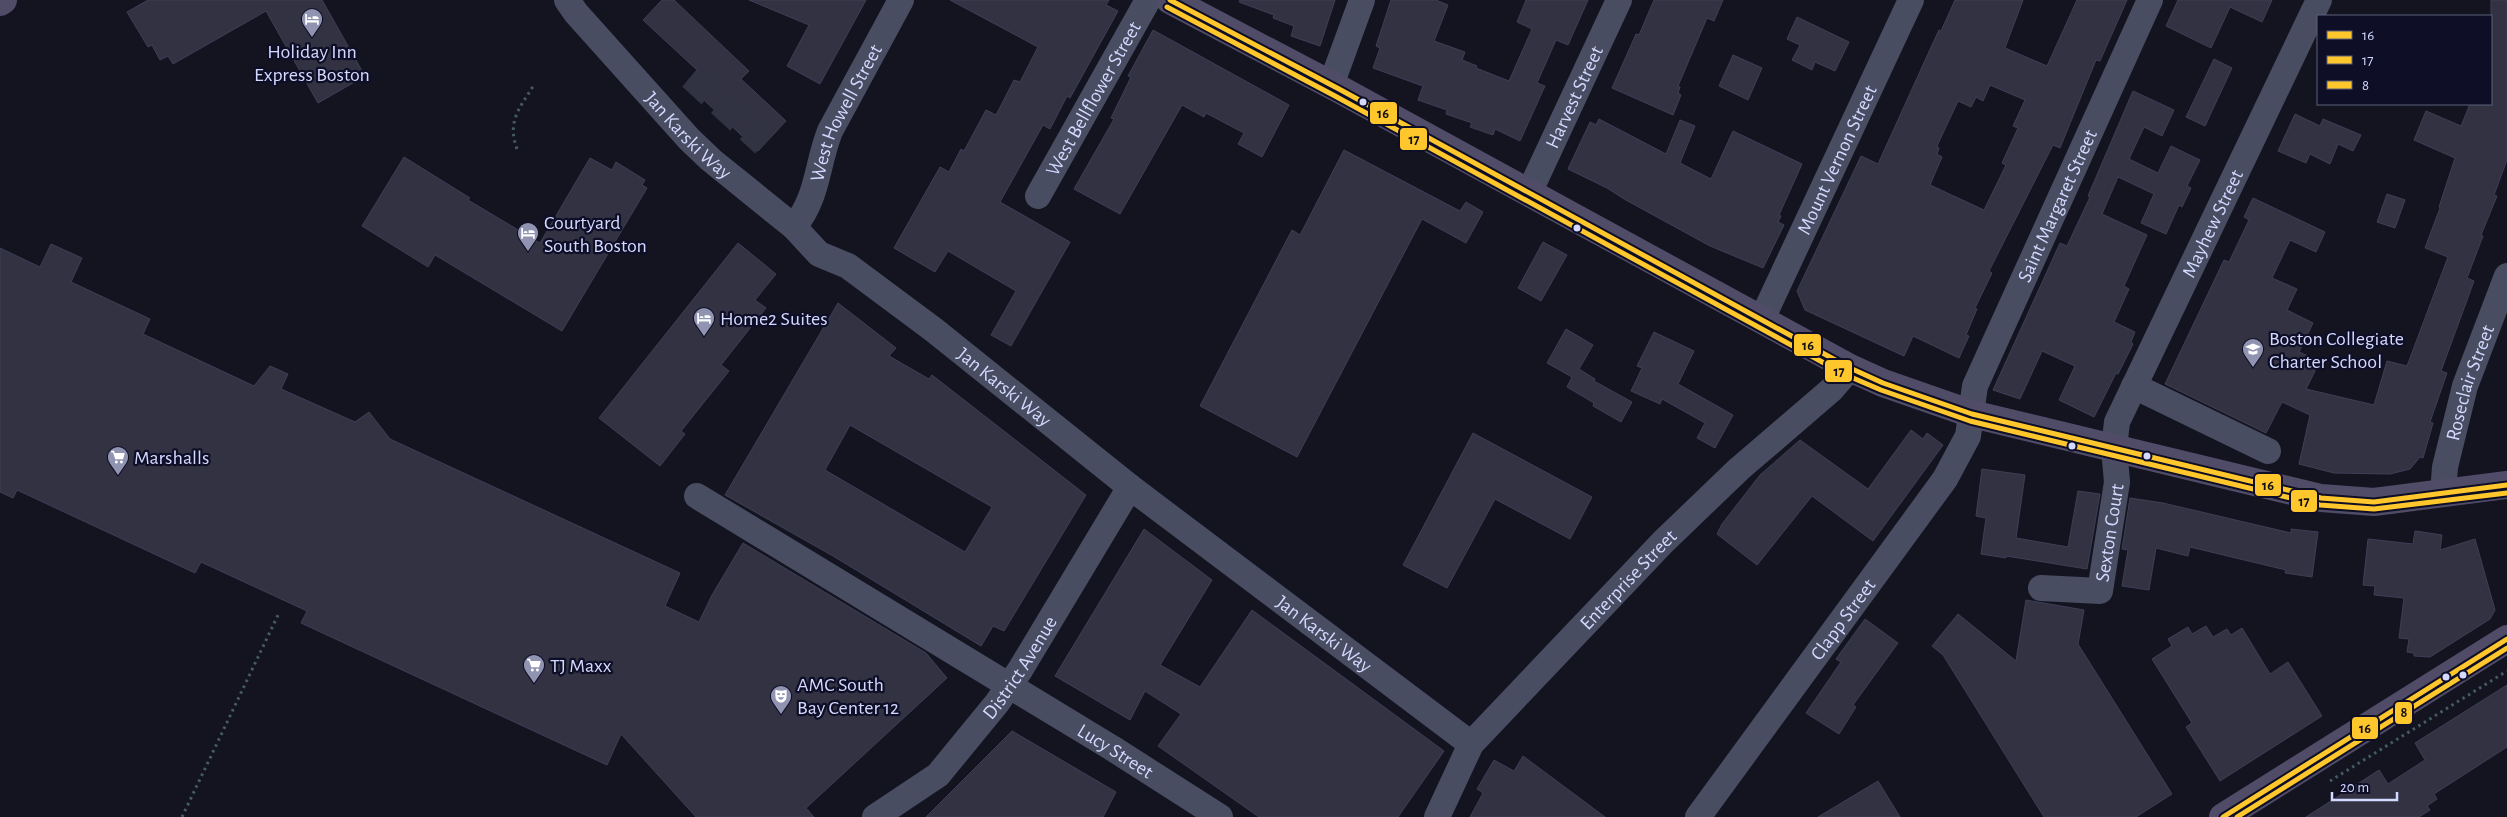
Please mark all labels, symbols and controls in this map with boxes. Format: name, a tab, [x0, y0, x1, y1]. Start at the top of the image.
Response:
hotel icon: Holiday Inn Express Boston	[300, 7, 324, 38]
legend	[2317, 15, 2492, 105]
street label: West Bellflower Street	[1043, 18, 1145, 179]
text: 16	[2362, 28, 2374, 43]
street label: West Howell Street	[807, 41, 886, 184]
place label: Holiday Inn Express Boston	[254, 42, 370, 85]
street label: Harvest Street	[1542, 42, 1607, 152]
text: 17	[2362, 53, 2373, 68]
text: 8	[2362, 78, 2369, 93]
street label: Mount Vernon Street	[1794, 82, 1881, 238]
street label: Jan Karski Way	[641, 88, 735, 184]
unlabelled marker	[1358, 97, 1368, 107]
line badge: 16	[1369, 101, 1398, 125]
text: 16	[1377, 107, 1389, 121]
street label: Saint Margaret Street	[2014, 126, 2101, 285]
line badge: 17	[1399, 127, 1428, 151]
text: 17	[1408, 133, 1420, 147]
street label: Mayhew Street	[2179, 166, 2247, 281]
place label: Courtyard South Boston	[544, 213, 647, 256]
hotel icon: Courtyard South Boston	[516, 221, 540, 252]
unlabelled marker	[1572, 223, 1582, 233]
hotel icon: Home2 Suites	[692, 306, 716, 337]
place label: Home2 Suites	[720, 309, 828, 329]
street label: Roseclair Street	[2443, 322, 2499, 443]
place label: Boston Collegiate Charter School	[2269, 329, 2404, 372]
line badge: 16	[1793, 333, 1822, 357]
school or university icon: Boston Collegiate Charter School	[2241, 337, 2265, 368]
text: 16	[1802, 339, 1814, 353]
street label: Jan Karski Way	[953, 344, 1055, 431]
line badge: 17	[1824, 359, 1853, 383]
text: 17	[1833, 365, 1845, 379]
unlabelled marker	[2067, 441, 2077, 451]
supermarket icon: Marshalls	[106, 445, 130, 476]
place label: Marshalls	[134, 448, 209, 468]
unlabelled marker	[2142, 451, 2152, 461]
line badge: 16	[2254, 473, 2282, 497]
text: 16	[2262, 479, 2274, 493]
street label: Sexton Court	[2093, 482, 2128, 583]
line badge: 17	[2290, 489, 2318, 513]
text: 17	[2298, 495, 2310, 509]
street label: Enterprise Street	[1576, 526, 1681, 634]
street label: Clapp Street	[1807, 575, 1880, 664]
street label: Jan Karski Way	[1272, 592, 1376, 677]
street label: District Avenue	[979, 613, 1061, 723]
supermarket icon: TJ Maxx	[522, 653, 546, 684]
place label: TJ Maxx	[550, 656, 612, 676]
unlabelled marker	[2458, 670, 2468, 680]
unlabelled marker	[2441, 672, 2451, 682]
place label: AMC South Bay Center 12	[797, 675, 899, 718]
theatre icon: AMC South Bay Center 12	[769, 684, 793, 715]
line badge: 8	[2394, 701, 2413, 725]
text: 8	[2401, 706, 2408, 720]
line badge: 16	[2351, 716, 2379, 740]
street label: Lucy Street	[1074, 721, 1157, 783]
text: 16	[2359, 722, 2371, 736]
scale bar	[2332, 770, 2397, 802]
text: 20 m	[2340, 780, 2369, 795]

